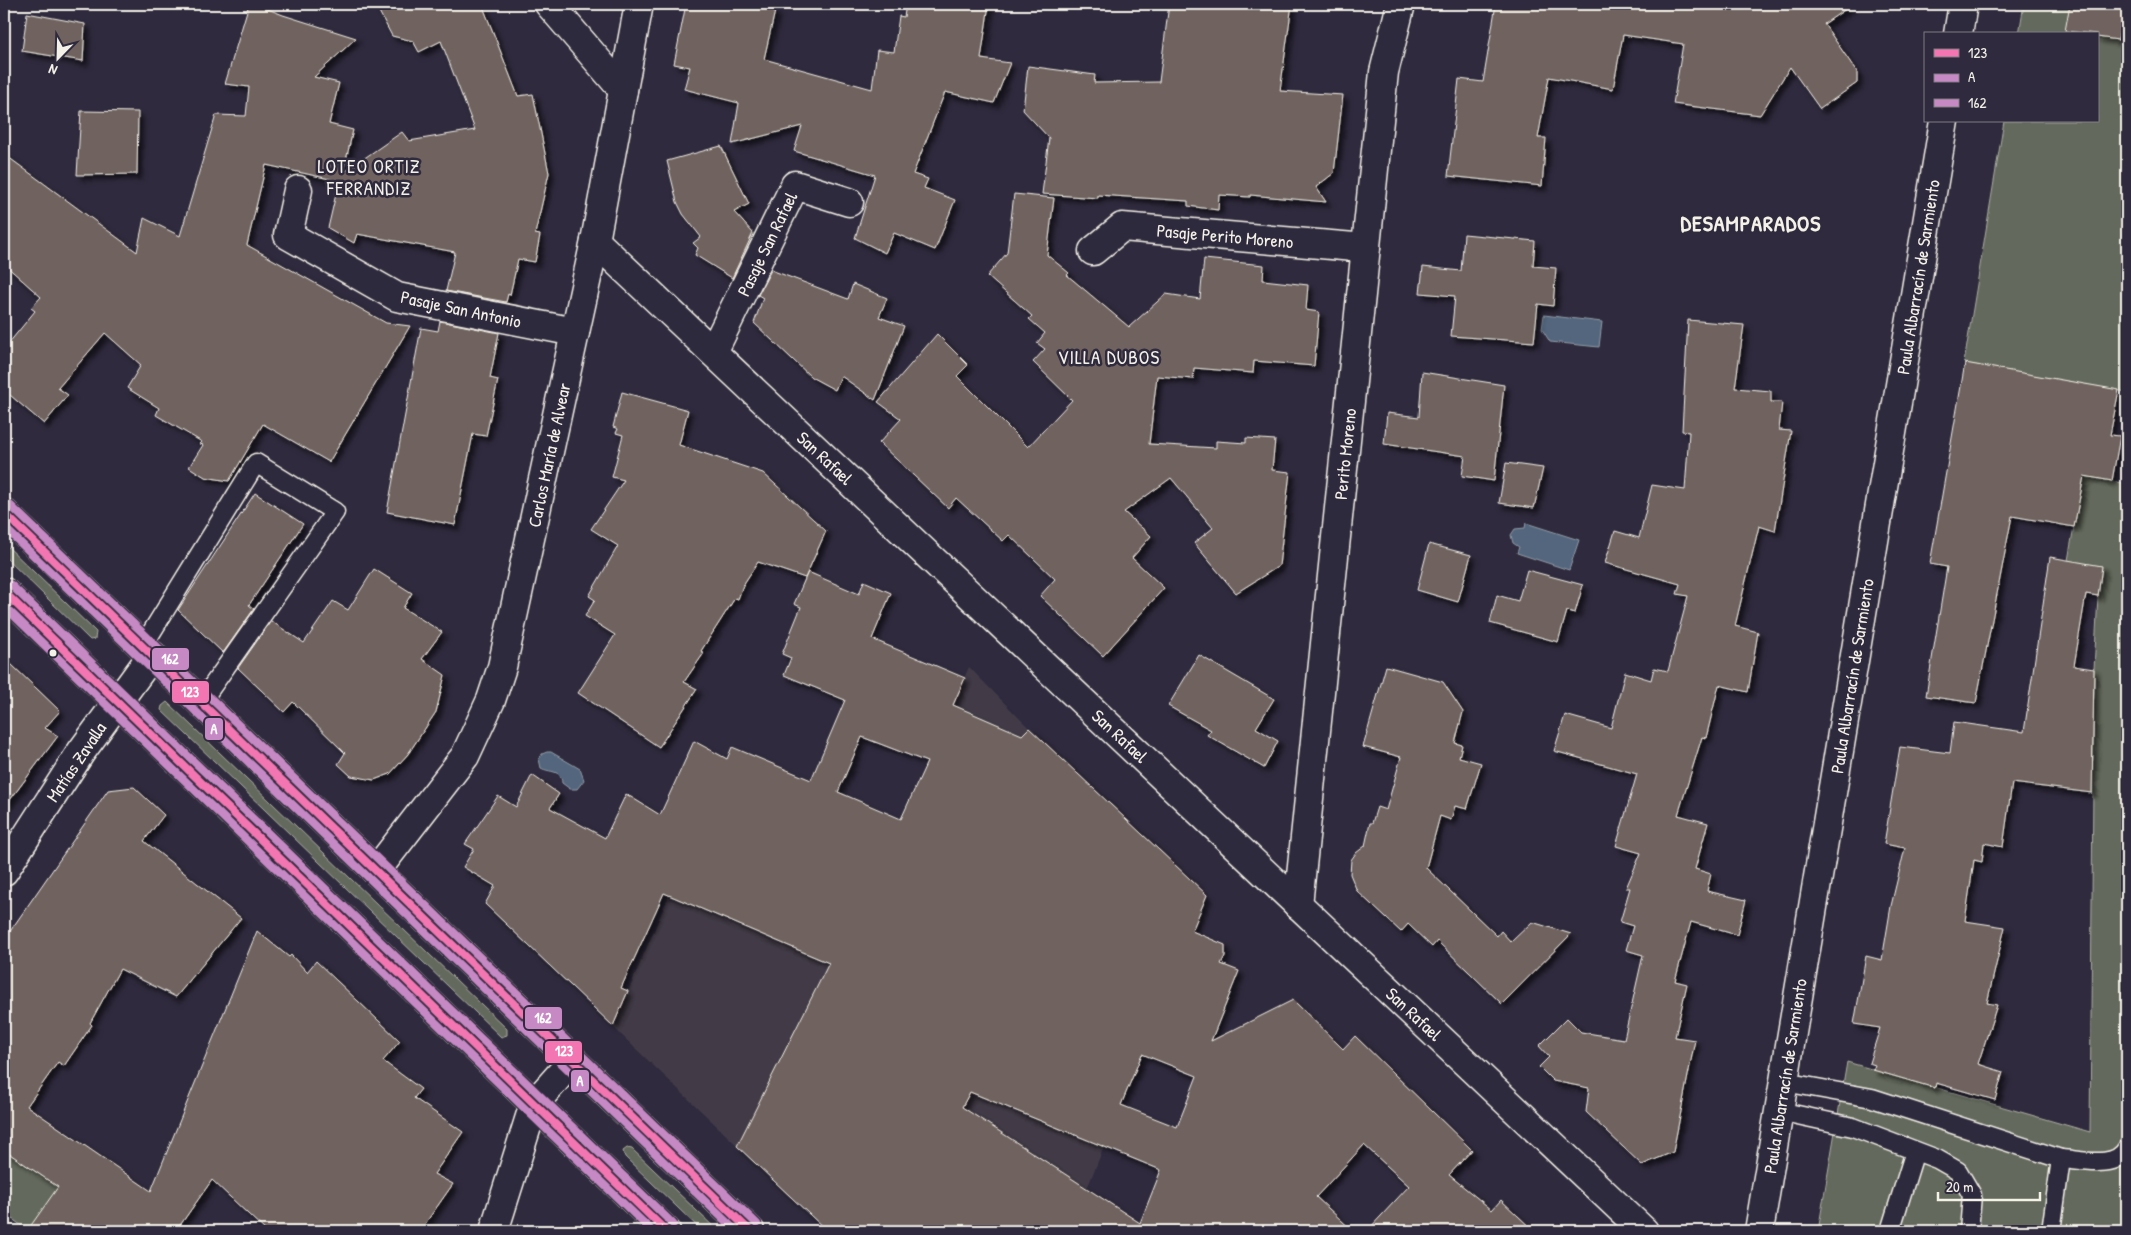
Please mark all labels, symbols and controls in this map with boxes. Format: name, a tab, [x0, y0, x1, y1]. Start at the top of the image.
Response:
north arrow	[32, 32, 82, 82]
legend	[1924, 32, 2098, 122]
text: 123	[1968, 42, 1987, 63]
text: N	[45, 60, 60, 81]
text: A	[1968, 66, 1976, 87]
text: 162	[1968, 92, 1986, 113]
district label: LOTEO ORTIZ FERRANDIZ	[317, 153, 421, 201]
street label: Paula Albarracín de Sarmiento	[1890, 178, 1946, 376]
street label: Pasaje San Rafael	[731, 187, 803, 301]
district label: DESAMPARADOS	[1681, 208, 1821, 238]
street label: Pasaje Perito Moreno	[1156, 218, 1294, 254]
street label: Pasaje San Antonio	[398, 284, 524, 334]
district label: VILLA DUBOS	[1058, 344, 1160, 370]
street label: Carlos María de Alvear	[521, 380, 577, 530]
street label: Perito Moreno	[1328, 407, 1362, 501]
street label: San Rafael	[792, 426, 859, 491]
street label: Paula Albarracín de Sarmiento	[1824, 577, 1880, 775]
line badge: 162	[151, 647, 190, 671]
unlabelled marker	[48, 648, 58, 658]
text: 162	[161, 649, 179, 668]
line badge: 123	[171, 680, 210, 704]
text: 123	[181, 682, 200, 701]
street label: San Rafael	[1087, 704, 1154, 769]
street label: Matías Zavalla	[40, 717, 112, 807]
line badge: A	[204, 717, 224, 741]
text: A	[211, 719, 218, 738]
street label: Paula Albarracín de Sarmiento	[1757, 977, 1813, 1175]
street label: San Rafael	[1381, 982, 1448, 1047]
line badge: 162	[524, 1006, 563, 1030]
text: 162	[534, 1008, 552, 1027]
line badge: 123	[544, 1040, 583, 1064]
text: 123	[555, 1041, 574, 1060]
line badge: A	[570, 1069, 590, 1093]
text: A	[577, 1071, 584, 1090]
scale bar	[1938, 1170, 2041, 1202]
text: 20 m	[1946, 1176, 1973, 1197]

